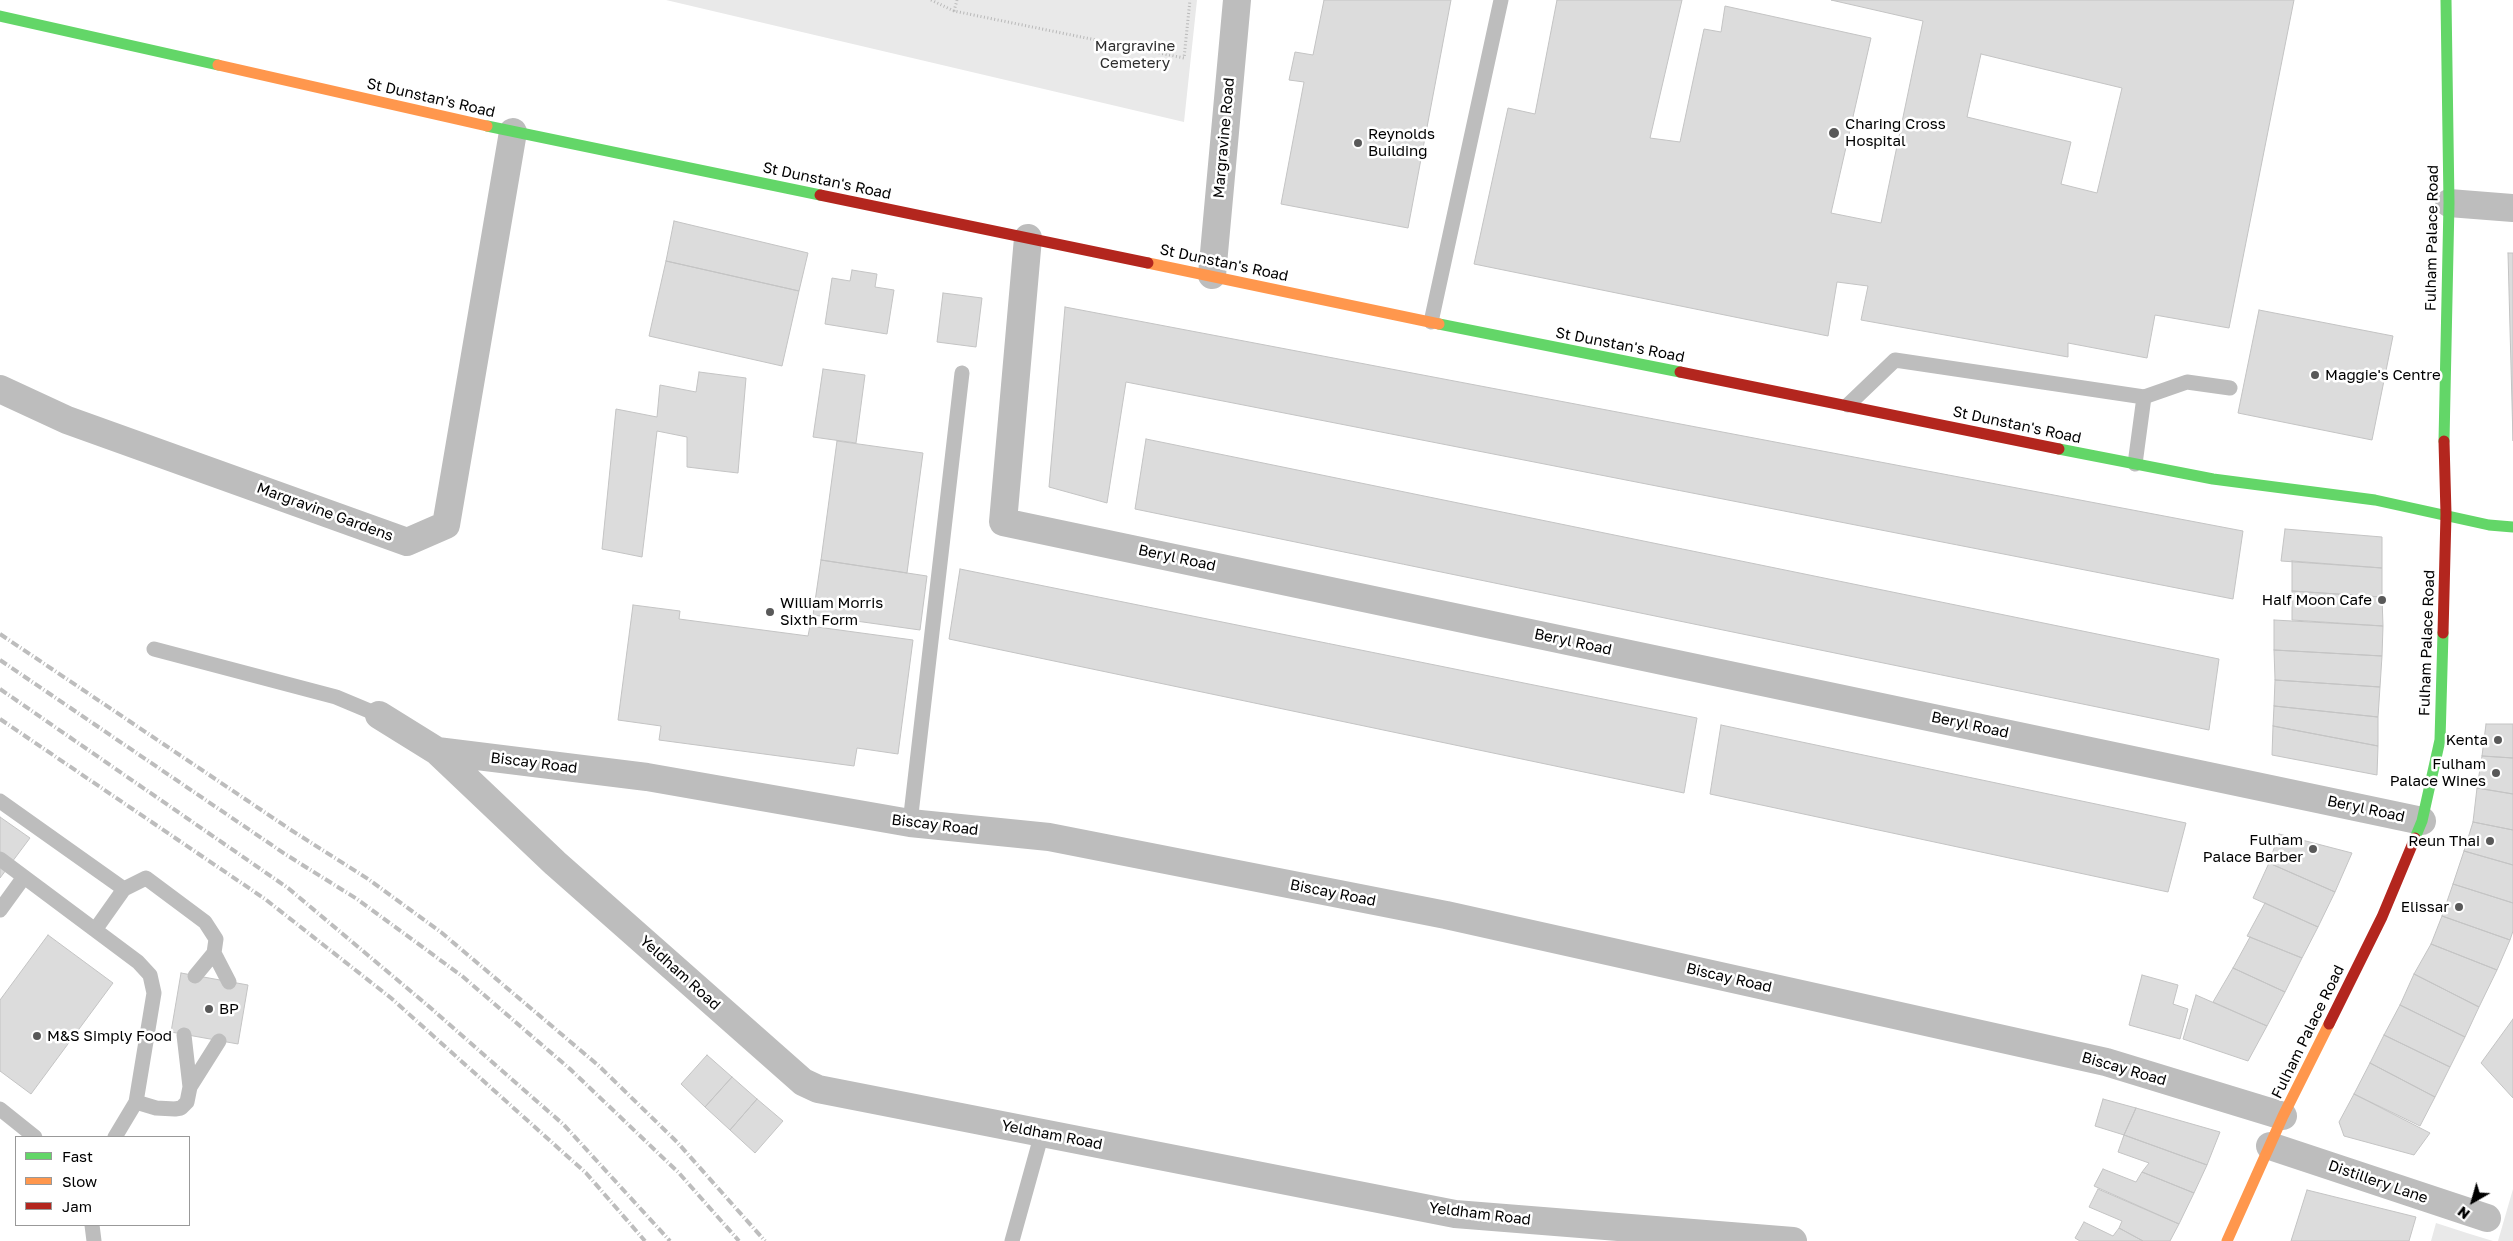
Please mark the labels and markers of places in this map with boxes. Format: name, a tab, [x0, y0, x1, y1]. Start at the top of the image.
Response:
place label: Charing Cross Hospital	[1845, 115, 1946, 150]
place label: Reynolds Building	[1368, 125, 1435, 160]
marker: Charing Cross Hospital	[1827, 126, 1841, 140]
marker: Reynolds Building	[1352, 137, 1364, 149]
place label: Maggie's Centre	[2325, 366, 2441, 384]
marker: Maggie's Centre	[2309, 369, 2321, 381]
place label: Half Moon Cafe	[2262, 591, 2372, 609]
place label: William Morris Sixth Form	[780, 594, 883, 629]
marker: Half Moon Cafe	[2376, 594, 2388, 606]
marker: William Morris Sixth Form	[764, 606, 776, 618]
place label: Kenta	[2446, 731, 2488, 749]
marker: Kenta	[2492, 734, 2504, 746]
place label: Fulham Palace Wines	[2390, 755, 2486, 790]
marker: Fulham Palace Wines	[2490, 767, 2502, 779]
place label: Fulham Palace Barber	[2203, 831, 2303, 866]
place label: Reun Thai	[2408, 832, 2480, 850]
marker: Reun Thai	[2484, 835, 2496, 847]
marker: Fulham Palace Barber	[2307, 843, 2319, 855]
place label: Elissar	[2401, 898, 2449, 916]
marker: Elissar	[2453, 901, 2465, 913]
place label: BP	[219, 1000, 239, 1018]
marker: BP	[203, 1003, 215, 1015]
place label: M&S Simply Food	[47, 1027, 172, 1045]
marker: M&S Simply Food	[31, 1030, 43, 1042]

